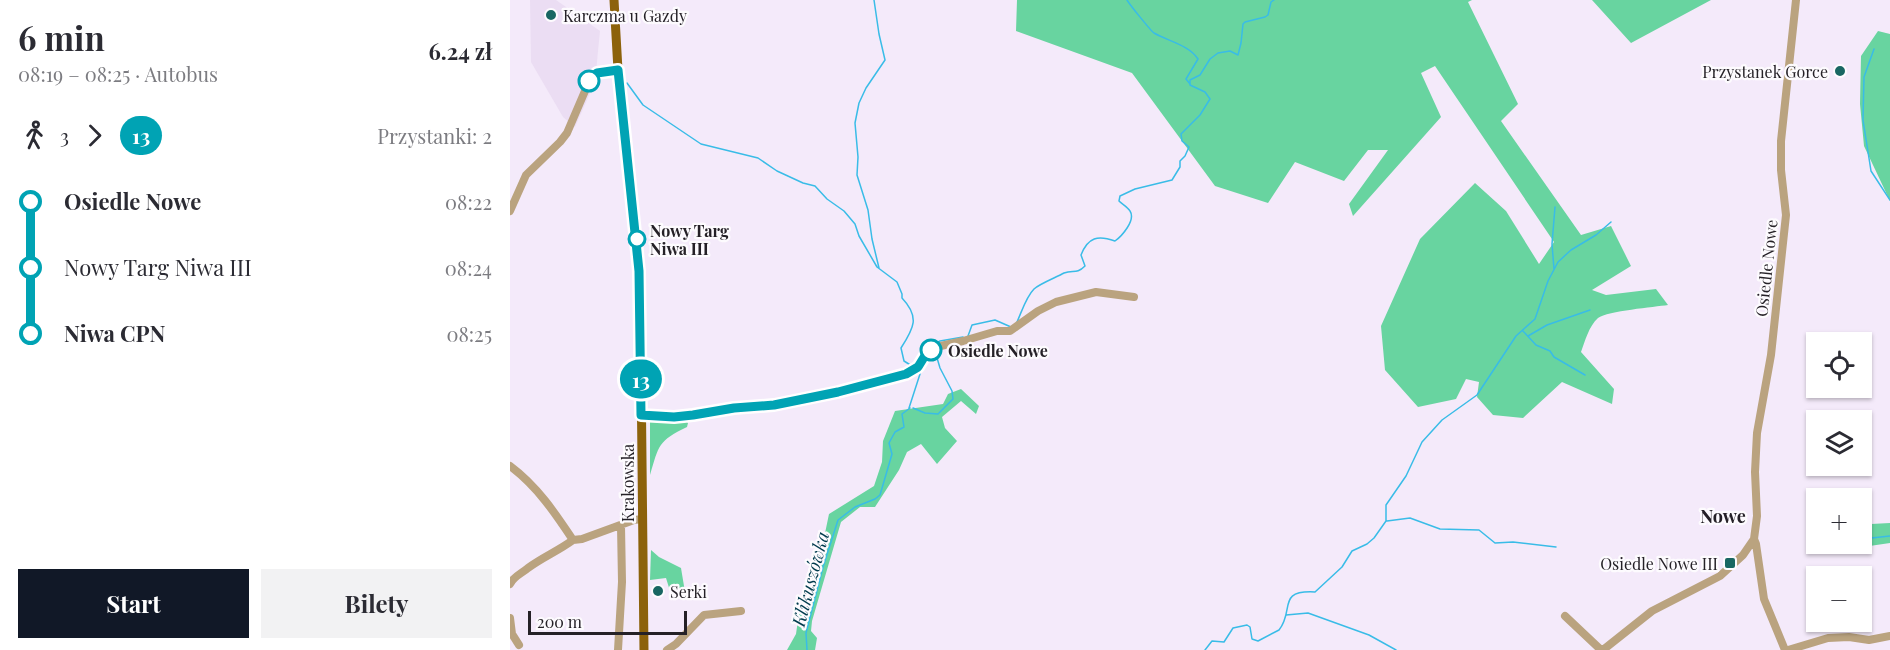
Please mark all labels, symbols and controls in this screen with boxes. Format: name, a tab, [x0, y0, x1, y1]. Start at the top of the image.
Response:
place label: Karczma u Gazdy	[563, 5, 687, 26]
marker: Karczma u Gazdy	[544, 8, 558, 22]
text: 6 min	[18, 15, 105, 59]
text: 6.24 zł	[428, 36, 492, 66]
text: 08:19 – 08:25 · Autobus	[18, 60, 218, 87]
place label: Przystanek Gorce	[1702, 61, 1828, 82]
marker: Przystanek Gorce	[1833, 64, 1847, 78]
unlabelled marker	[578, 70, 600, 92]
icon: walk	[18, 119, 51, 152]
icon: forward	[78, 119, 111, 152]
text: 13	[132, 121, 150, 149]
text: 3	[60, 122, 69, 149]
text: Przystanki: 2	[377, 122, 492, 149]
text: Osiedle Nowe	[64, 186, 201, 216]
text: 08:22	[445, 188, 492, 215]
street label: Osiedle Nowe	[1750, 218, 1782, 318]
place label: Nowy Targ Niwa III	[650, 220, 729, 259]
marker: Nowy Targ Niwa III	[628, 230, 646, 248]
text: Nowy Targ Niwa III	[64, 252, 252, 282]
text: 08:24	[445, 254, 492, 281]
text: Niwa CPN	[64, 318, 165, 348]
text: 08:25	[446, 320, 492, 347]
map controls	[1806, 332, 1872, 632]
button: locate	[1806, 332, 1872, 398]
marker: Osiedle Nowe	[920, 339, 942, 361]
place label: Osiedle Nowe	[948, 340, 1048, 361]
line badge: 13	[614, 360, 668, 398]
text: 13	[632, 365, 650, 393]
button: layers	[1806, 410, 1872, 476]
street label: Krakowska	[617, 444, 638, 522]
button: +	[1806, 488, 1872, 554]
district label: Nowe	[1700, 504, 1746, 528]
water label: Klikuszówka	[786, 529, 834, 630]
place label: Osiedle Nowe III	[1600, 553, 1718, 574]
marker: Osiedle Nowe III	[1723, 556, 1737, 570]
button: −	[1806, 566, 1872, 632]
button: Start	[18, 569, 249, 638]
button: Bilety	[261, 569, 492, 638]
place label: Serki	[670, 581, 707, 602]
marker: Serki	[651, 584, 665, 598]
scale bar	[528, 608, 687, 636]
text: 200 m	[537, 611, 582, 632]

